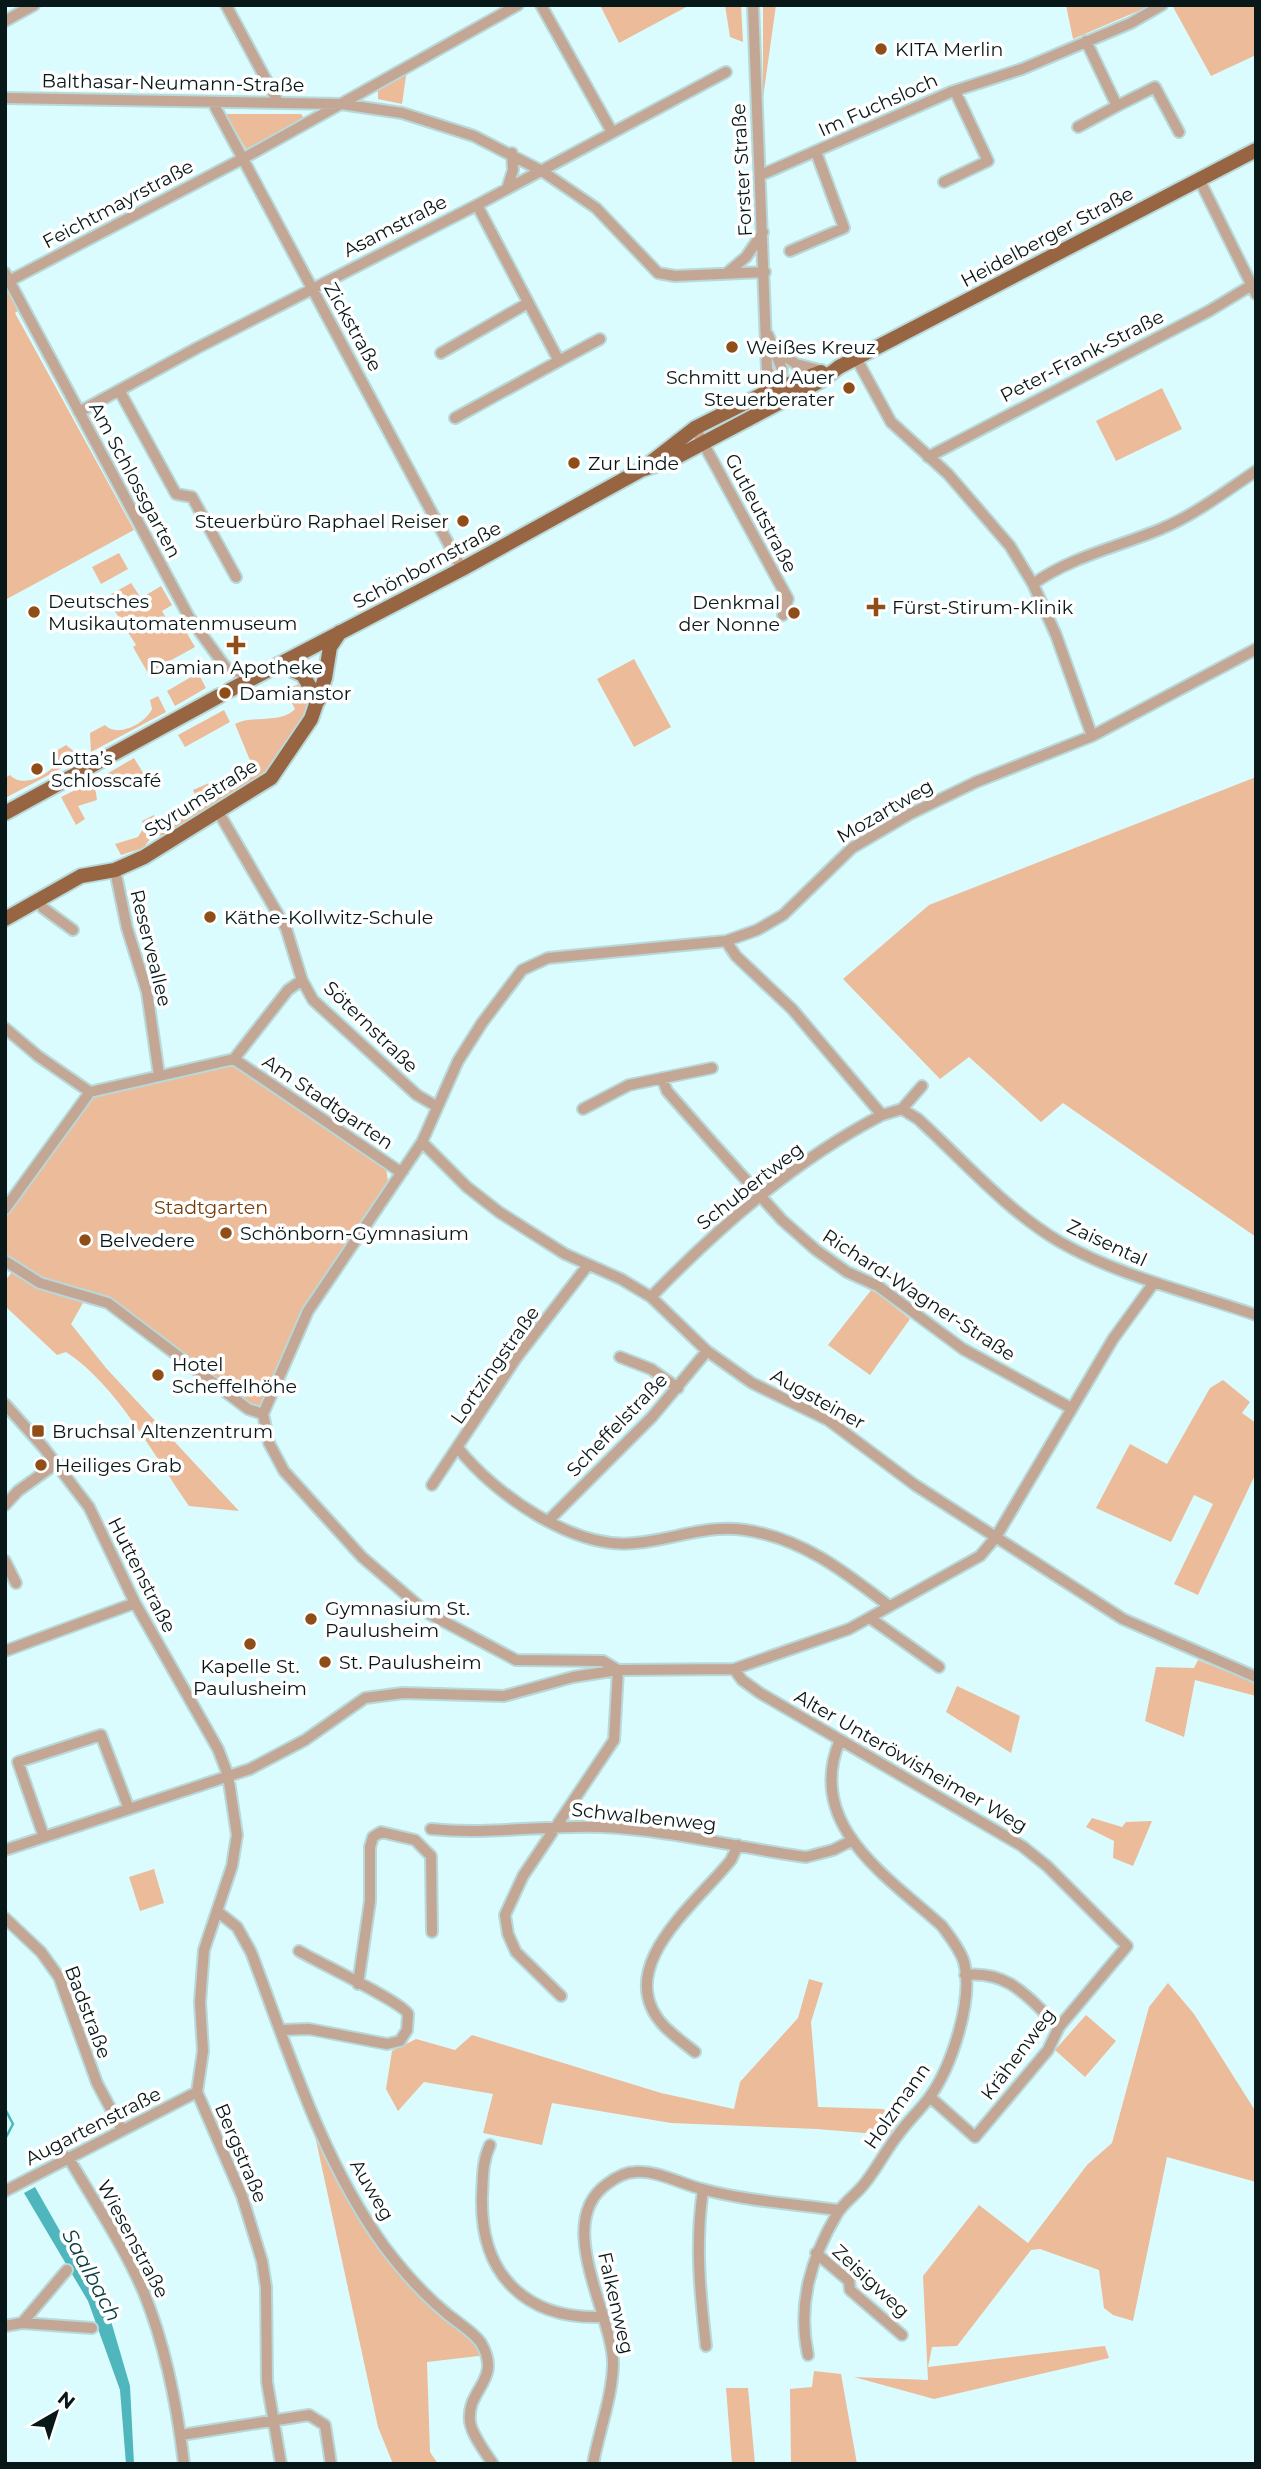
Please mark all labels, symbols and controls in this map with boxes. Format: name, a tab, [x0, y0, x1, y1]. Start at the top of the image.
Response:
place label: KITA Merlin	[895, 38, 1003, 61]
marker: KITA Merlin	[873, 41, 889, 57]
street label: Im Fuchsloch	[815, 68, 941, 142]
street label: Balthasar-Neumann-Straße	[41, 69, 305, 97]
street label: Forster Straße	[727, 103, 757, 237]
street label: Feichtmayrstraße	[39, 155, 197, 253]
street label: Heidelberger Straße	[957, 182, 1137, 292]
street label: Asamstraße	[339, 190, 451, 262]
street label: Zickstraße	[319, 278, 387, 376]
street label: Peter-Frank-Straße	[996, 305, 1168, 407]
place label: Weißes Kreuz	[746, 336, 876, 359]
marker: Weißes Kreuz	[724, 339, 740, 355]
place label: Schmitt und Auer Steuerberater	[666, 366, 835, 411]
marker: Schmitt und Auer Steuerberater	[841, 380, 857, 396]
street label: Am Schlossgarten	[84, 398, 186, 562]
street label: Gutleutstraße	[720, 450, 802, 576]
place label: Zur Linde	[588, 452, 679, 475]
marker: Zur Linde	[566, 455, 582, 471]
place label: Steuerbüro Raphael Reiser	[195, 510, 449, 533]
marker: Steuerbüro Raphael Reiser	[455, 513, 471, 529]
street label: Schönbornstraße	[349, 516, 505, 614]
place label: Deutsches Musikautomatenmuseum	[48, 590, 297, 635]
place label: Denkmal der Nonne	[679, 591, 780, 636]
place label: Fürst-Stirum-Klinik	[892, 596, 1074, 619]
marker: Fürst-Stirum-Klinik	[866, 597, 886, 617]
marker: Deutsches Musikautomatenmuseum	[26, 604, 42, 620]
marker: Denkmal der Nonne	[786, 605, 802, 621]
marker: Damian Apotheke	[228, 637, 244, 653]
place label: Damian Apotheke	[149, 656, 323, 679]
place label: Damianstor	[239, 682, 351, 705]
marker: Damianstor	[217, 685, 233, 701]
place label: Lotta’s Schlosscafé	[51, 747, 161, 792]
street label: Styrumstraße	[140, 754, 262, 842]
marker: Lotta’s Schlosscafé	[29, 761, 45, 777]
street label: Mozartweg	[833, 774, 937, 848]
street label: Reserveallee	[125, 887, 177, 1009]
place label: Käthe-Kollwitz-Schule	[224, 906, 433, 929]
marker: Käthe-Kollwitz-Schule	[202, 909, 218, 925]
street label: Söternstraße	[319, 976, 423, 1078]
street label: Am Stadtgarten	[258, 1050, 398, 1154]
street label: Schubertweg	[692, 1137, 808, 1235]
park label: Stadtgarten	[154, 1196, 268, 1219]
street label: Zaisental	[1063, 1214, 1151, 1272]
place label: Schönborn-Gymnasium	[240, 1222, 469, 1245]
street label: Richard-Wagner-Straße	[818, 1224, 1020, 1366]
marker: Schönborn-Gymnasium	[218, 1225, 234, 1241]
place label: Belvedere	[99, 1229, 195, 1252]
marker: Belvedere	[77, 1232, 93, 1248]
street label: Lortzingstraße	[446, 1302, 544, 1428]
place label: Hotel Scheffelhöhe	[172, 1353, 297, 1398]
street label: Augsteiner	[767, 1364, 869, 1434]
marker: Hotel Scheffelhöhe	[150, 1367, 166, 1383]
street label: Scheffelstraße	[562, 1368, 672, 1482]
place label: Bruchsal Altenzentrum	[52, 1420, 273, 1443]
marker: Bruchsal Altenzentrum	[30, 1423, 46, 1439]
place label: Heiliges Grab	[55, 1454, 182, 1477]
marker: Heiliges Grab	[33, 1457, 49, 1473]
street label: Huttenstraße	[103, 1513, 181, 1637]
place label: Gymnasium St. Paulusheim	[325, 1597, 470, 1642]
marker: Gymnasium St. Paulusheim	[303, 1611, 319, 1627]
marker: Kapelle St. Paulusheim	[242, 1636, 258, 1652]
place label: St. Paulusheim	[339, 1651, 482, 1674]
marker: St. Paulusheim	[317, 1654, 333, 1670]
place label: Kapelle St. Paulusheim	[193, 1655, 307, 1700]
street label: Alter Unteröwisheimer Weg	[790, 1685, 1032, 1837]
street label: Schwalbenweg	[570, 1798, 718, 1836]
street label: Badstraße	[60, 1962, 116, 2062]
street label: Krähenweg	[976, 2003, 1060, 2105]
street label: Holzmann	[859, 2059, 935, 2153]
street label: Augartenstraße	[21, 2082, 165, 2170]
street label: Bergstraße	[210, 2100, 272, 2206]
street label: Auweg	[345, 2155, 399, 2225]
street label: Wiesenstraße	[92, 2176, 174, 2302]
water label: Saalbach	[57, 2224, 127, 2326]
street label: Zeisigweg	[828, 2240, 914, 2322]
street label: Falkenweg	[593, 2250, 639, 2356]
north arrow	[21, 2378, 91, 2448]
text: N	[53, 2386, 80, 2414]

